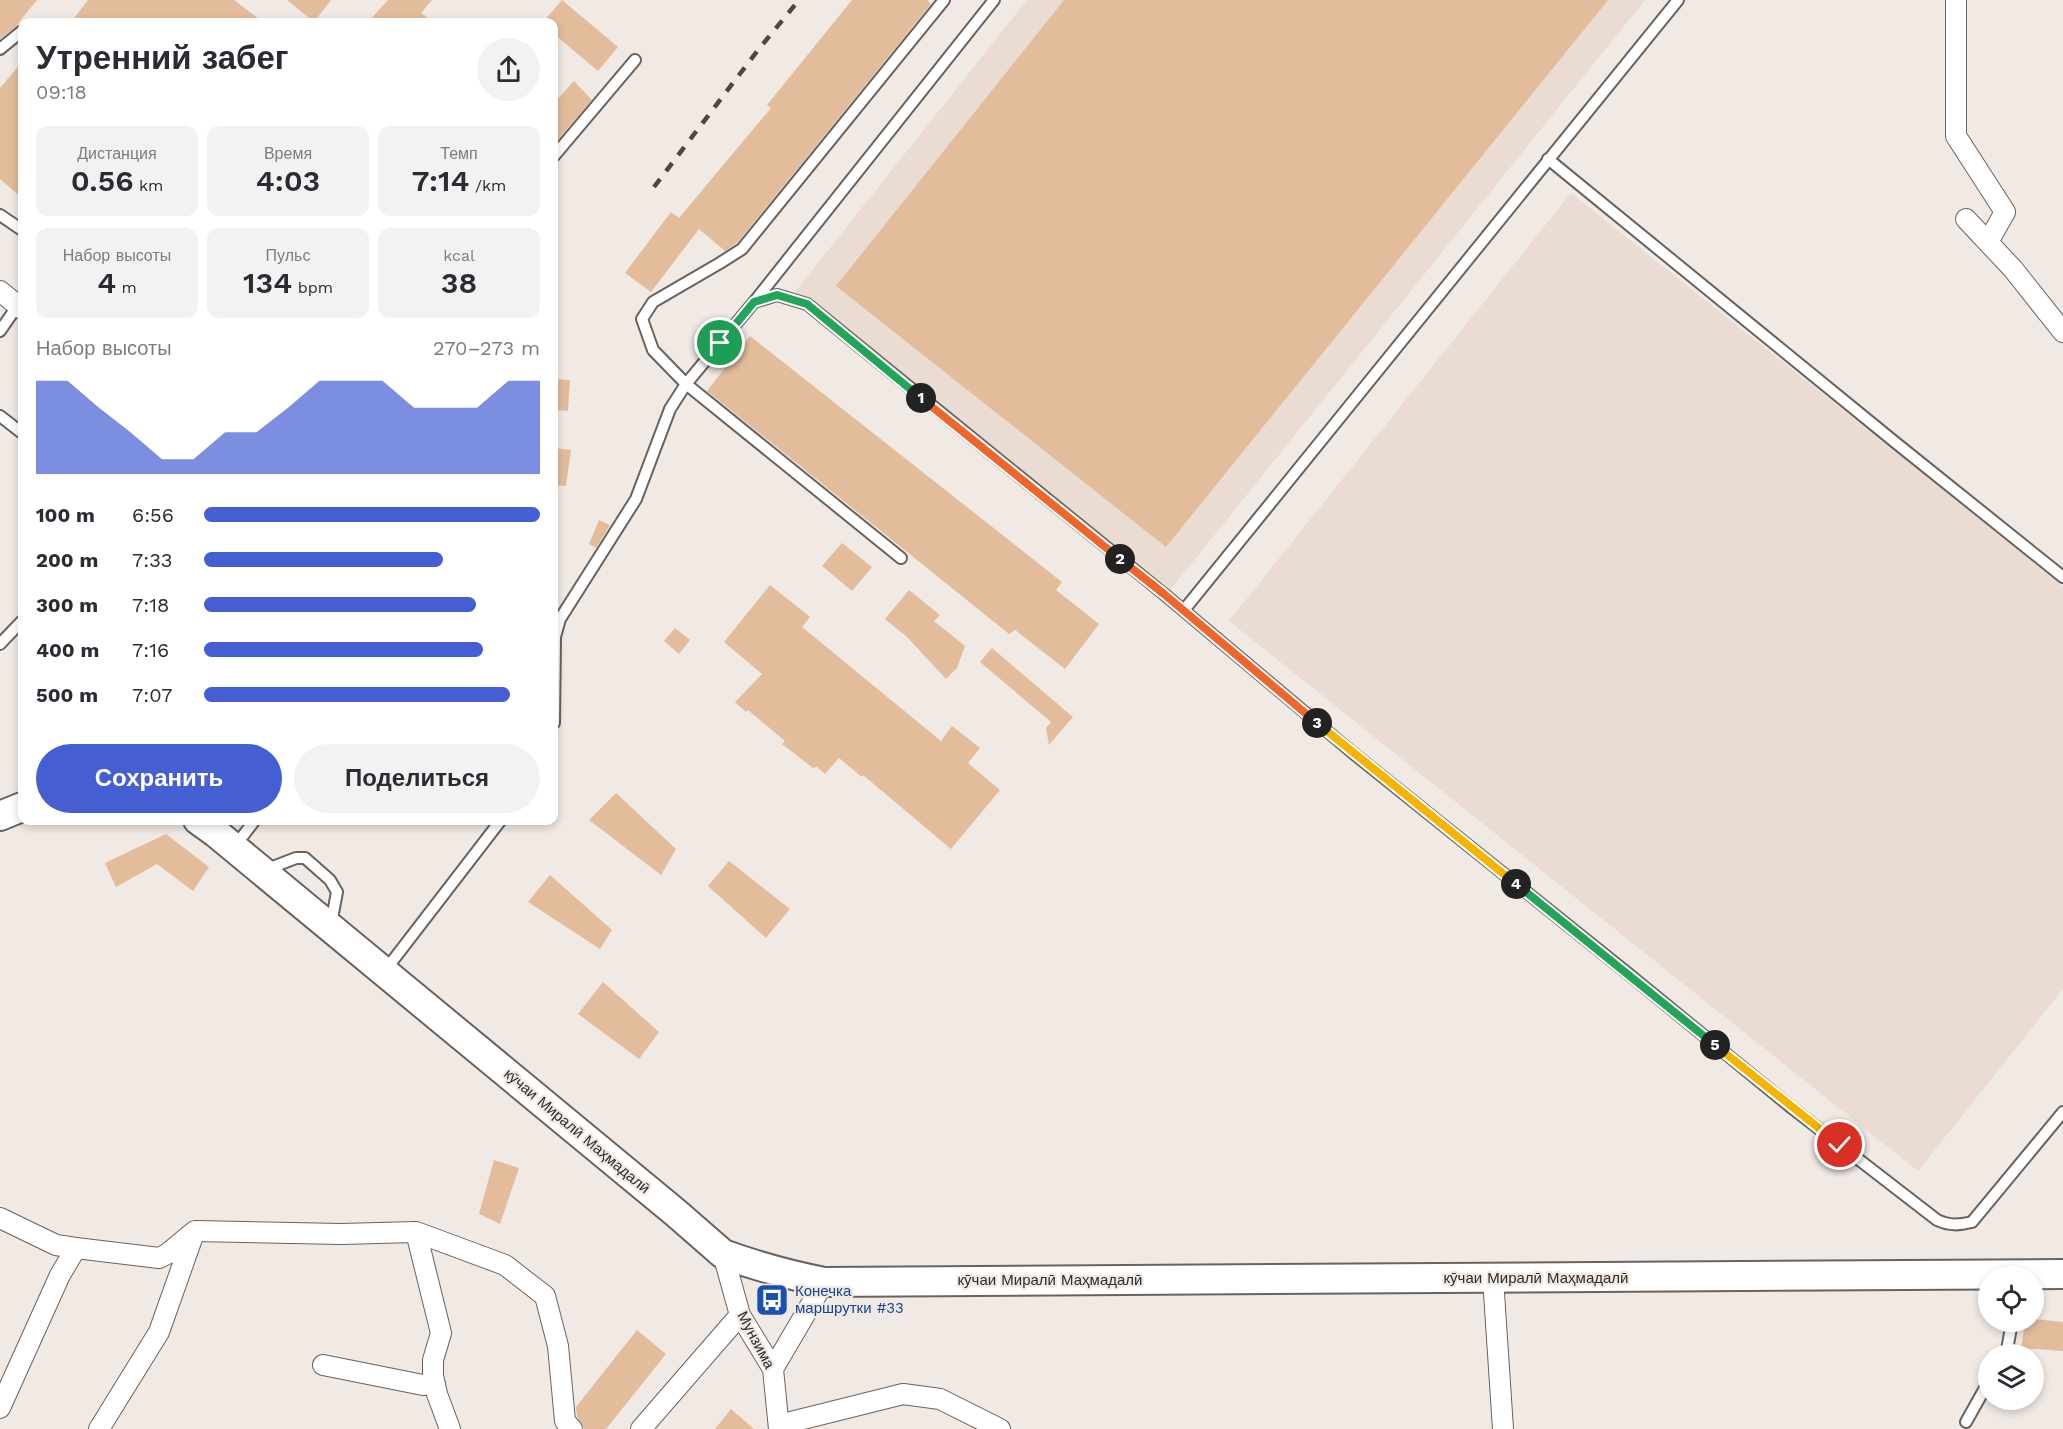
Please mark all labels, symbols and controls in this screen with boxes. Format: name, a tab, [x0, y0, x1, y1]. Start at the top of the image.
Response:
text: Утренний забег	[36, 38, 289, 77]
button: share	[477, 38, 540, 101]
text: 09:18	[36, 80, 87, 104]
text: Дистанция	[77, 144, 157, 163]
text: Время	[264, 144, 312, 163]
text: Темп	[440, 144, 478, 163]
text: 0.56	[71, 163, 134, 198]
text: 4:03	[256, 163, 320, 198]
text: 7:14	[412, 163, 470, 198]
text: km	[134, 176, 163, 195]
text: /km	[470, 176, 506, 195]
text: Набор высоты	[63, 246, 171, 265]
text: Пульс	[266, 246, 310, 265]
text: kcal	[443, 246, 475, 265]
text: 4	[97, 265, 116, 300]
text: 134	[243, 265, 292, 300]
text: 38	[441, 265, 477, 300]
text: m	[116, 278, 137, 297]
text: bpm	[292, 278, 333, 297]
pin	[694, 317, 745, 368]
icon: arrive	[703, 326, 736, 359]
text: Набор высоты	[36, 336, 172, 360]
text: 270–273 m	[433, 336, 540, 360]
pin: 1	[906, 383, 936, 413]
text: 1	[918, 388, 924, 407]
text: 100 m	[36, 503, 95, 527]
text: 6:56	[132, 503, 174, 527]
pin: 2	[1105, 544, 1135, 574]
text: 200 m	[36, 548, 98, 572]
text: 7:33	[132, 548, 172, 572]
text: 2	[1115, 549, 1125, 568]
text: 300 m	[36, 593, 98, 617]
text: 7:18	[132, 593, 169, 617]
text: 400 m	[36, 638, 99, 662]
text: 7:16	[132, 638, 169, 662]
text: 500 m	[36, 683, 98, 707]
text: 7:07	[132, 683, 172, 707]
pin: 3	[1302, 708, 1332, 738]
text: 3	[1312, 713, 1322, 732]
button: Сохранить	[36, 744, 282, 813]
button: Поделиться	[294, 744, 540, 813]
pin: 4	[1501, 869, 1531, 899]
text: 4	[1511, 874, 1521, 893]
pin: 5	[1700, 1030, 1730, 1060]
text: 5	[1710, 1035, 1720, 1054]
street label: кӯчаи Миралӣ Маҳмадалӣ	[500, 1065, 654, 1197]
pin	[1814, 1119, 1865, 1170]
icon: check	[1823, 1128, 1856, 1161]
map controls	[1978, 1266, 2044, 1410]
button: locate	[1978, 1266, 2044, 1332]
street label: кӯчаи Миралӣ Маҳмадалӣ	[1444, 1269, 1628, 1287]
street label: кӯчаи Миралӣ Маҳмадалӣ	[958, 1271, 1142, 1289]
bus stop icon: Конечка маршрутки #33	[754, 1282, 790, 1318]
place label: Конечка маршрутки #33	[795, 1282, 904, 1317]
street label: Мунзима	[733, 1308, 779, 1372]
button: layers	[1978, 1344, 2044, 1410]

